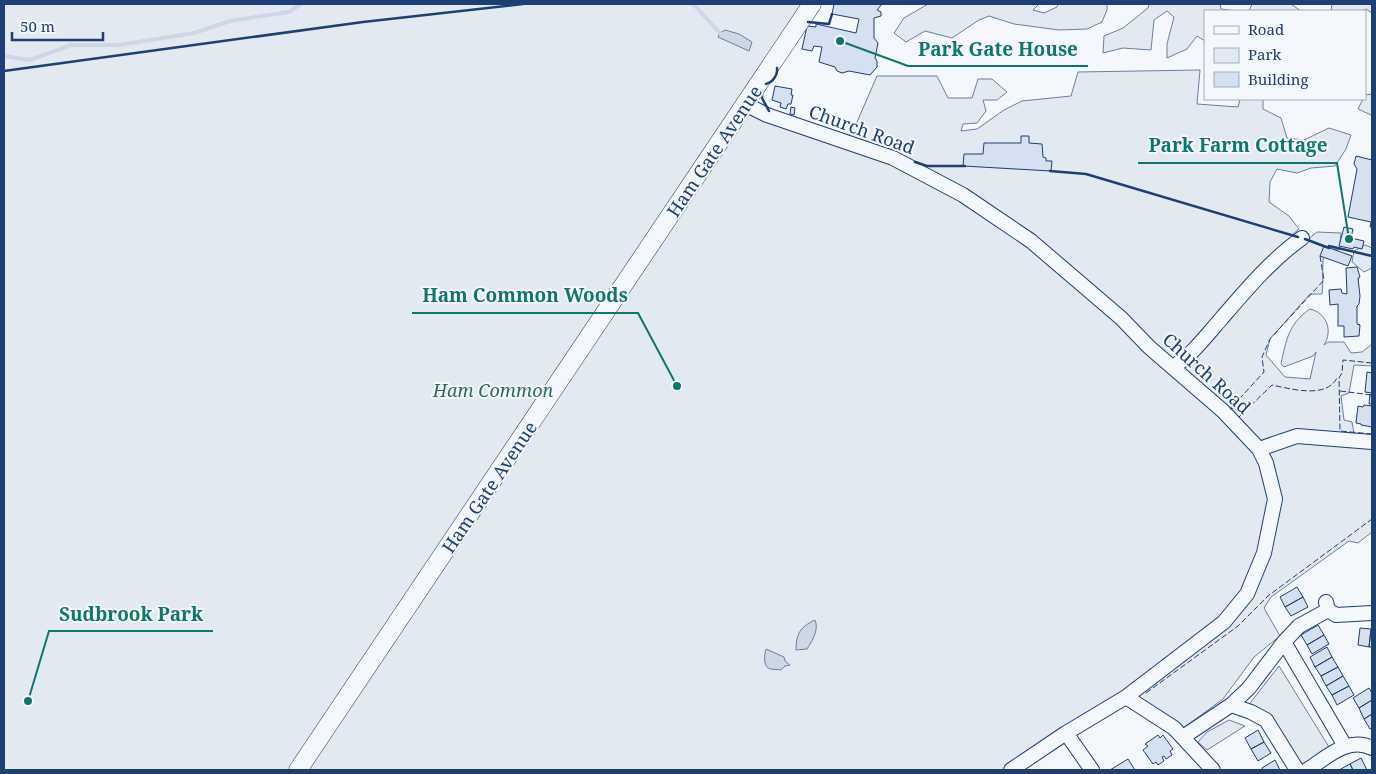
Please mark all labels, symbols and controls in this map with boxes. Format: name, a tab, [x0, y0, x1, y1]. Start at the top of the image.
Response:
scale bar	[12, 10, 104, 42]
legend	[1204, 10, 1366, 100]
text: 50 m	[20, 16, 55, 36]
text: Road	[1248, 19, 1284, 39]
callout: Park Gate House	[908, 32, 1088, 66]
text: Park Gate House	[918, 36, 1078, 62]
text: Park	[1248, 44, 1282, 64]
text: Building	[1248, 69, 1309, 89]
street label: Ham Gate Avenue	[661, 80, 767, 222]
street label: Church Road	[806, 99, 918, 159]
callout: Park Farm Cottage	[1138, 129, 1337, 163]
text: Park Farm Cottage	[1148, 132, 1328, 158]
callout: Ham Common Woods	[412, 279, 638, 313]
text: Ham Common Woods	[422, 282, 628, 308]
street label: Church Road	[1158, 327, 1256, 419]
park label: Ham Common	[432, 378, 553, 402]
street label: Ham Gate Avenue	[436, 416, 542, 558]
callout: Sudbrook Park	[49, 597, 213, 631]
text: Sudbrook Park	[59, 601, 204, 627]

